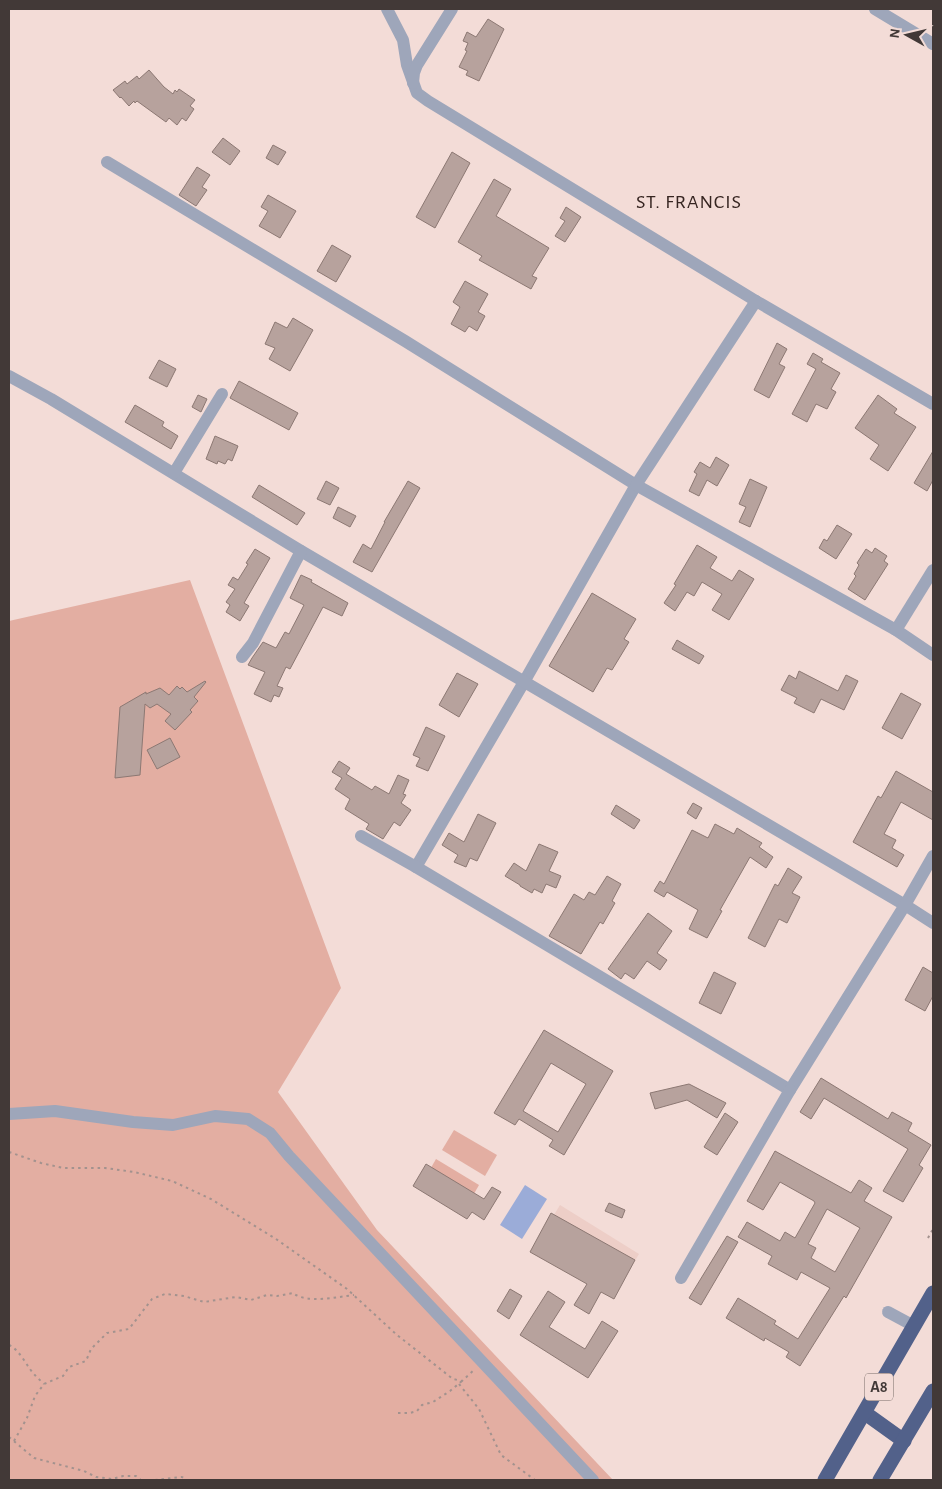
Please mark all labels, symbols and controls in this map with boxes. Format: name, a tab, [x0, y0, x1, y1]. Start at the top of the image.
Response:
north arrow	[882, 10, 932, 60]
text: N	[888, 28, 903, 39]
district label: ST. FRANCIS	[636, 192, 742, 212]
road number: A8	[865, 1374, 893, 1400]

